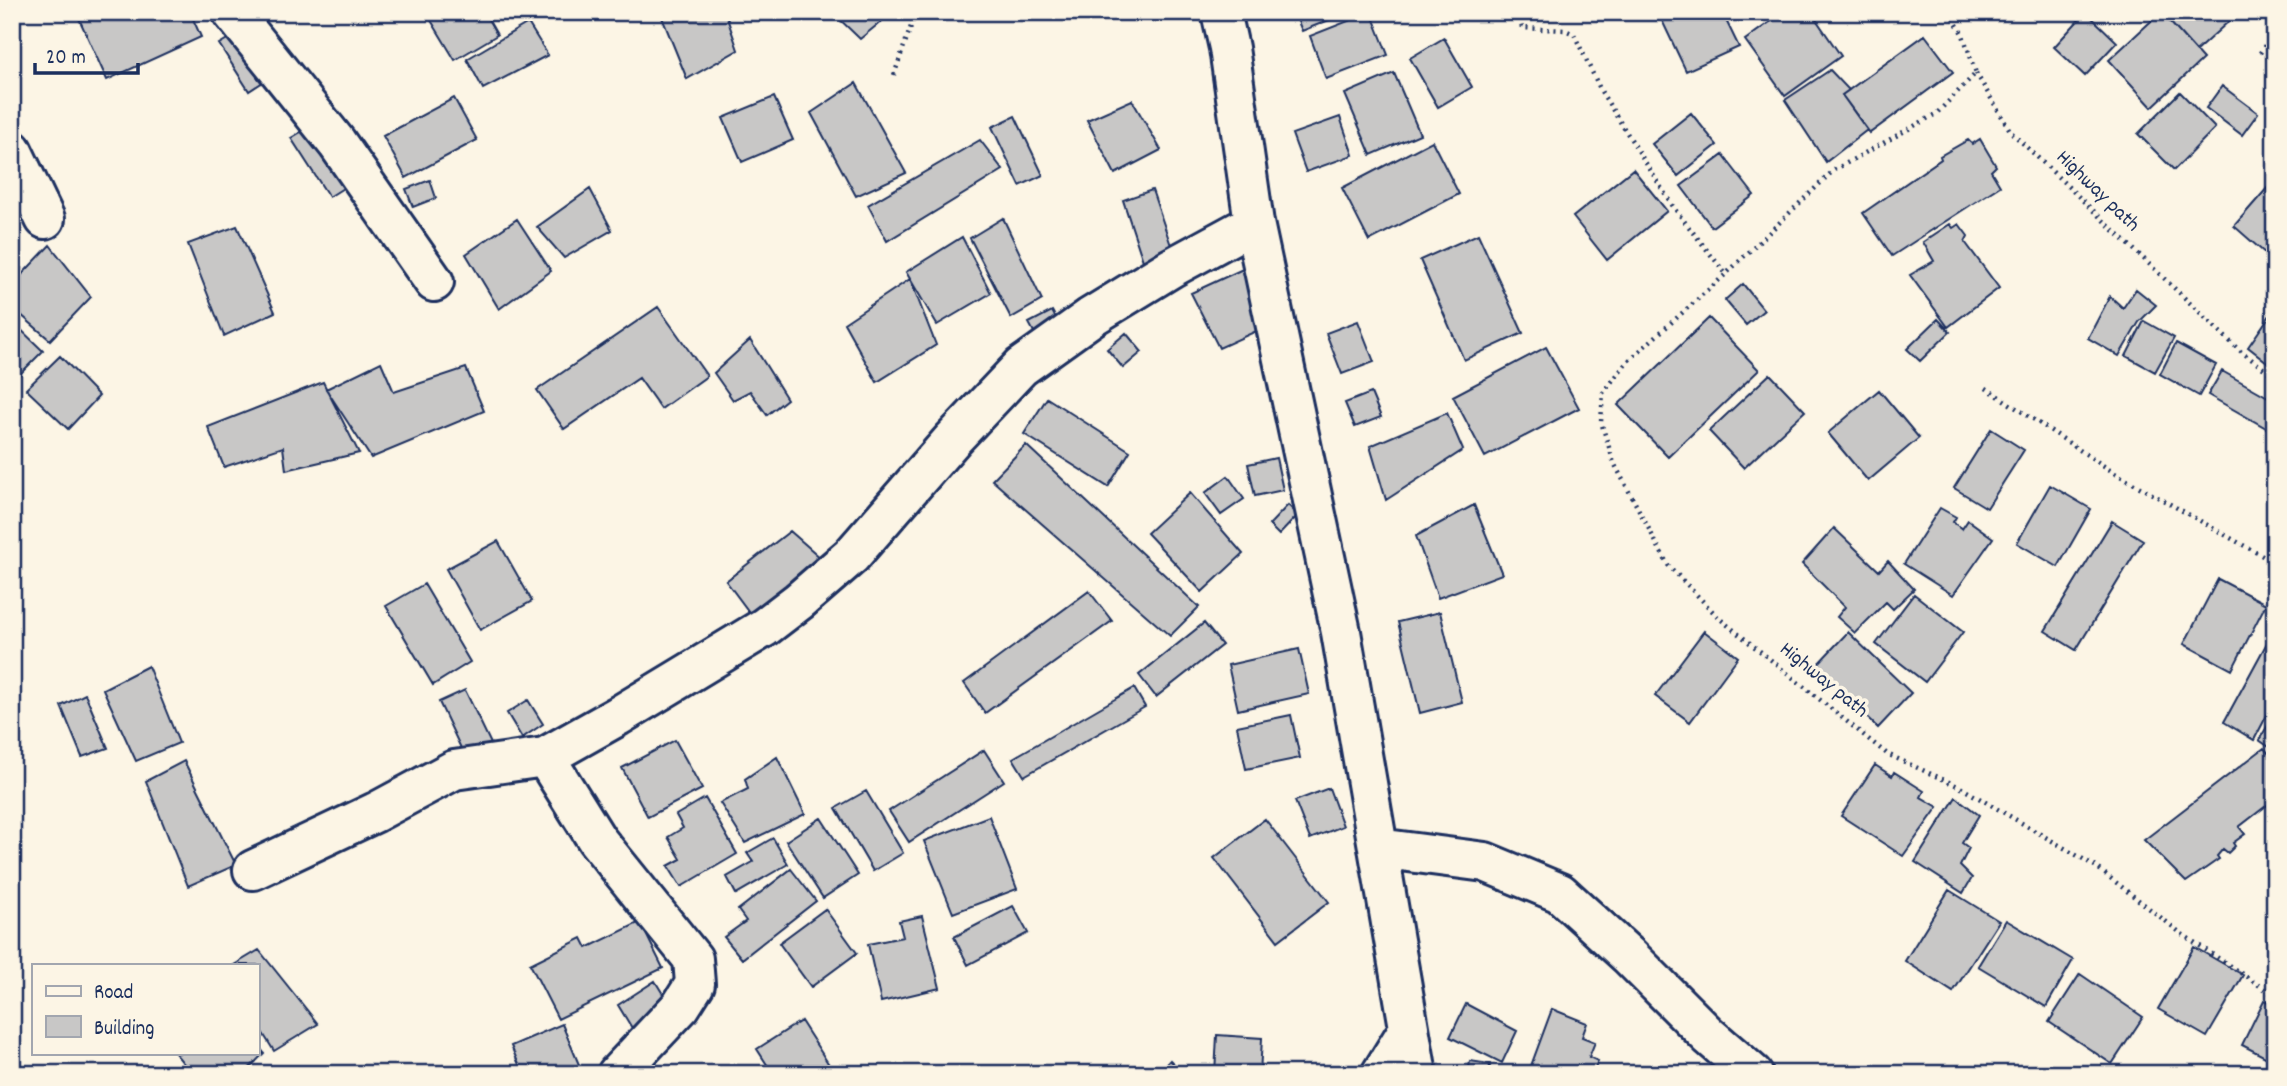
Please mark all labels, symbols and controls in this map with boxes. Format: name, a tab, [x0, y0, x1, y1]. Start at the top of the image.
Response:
scale bar	[35, 32, 138, 76]
text: 20 m	[46, 44, 86, 74]
street label: Highway path	[2048, 144, 2146, 240]
street label: Highway path	[1772, 636, 1874, 726]
legend	[32, 964, 259, 1054]
text: Road	[94, 979, 133, 1009]
text: Building	[94, 1015, 154, 1045]

